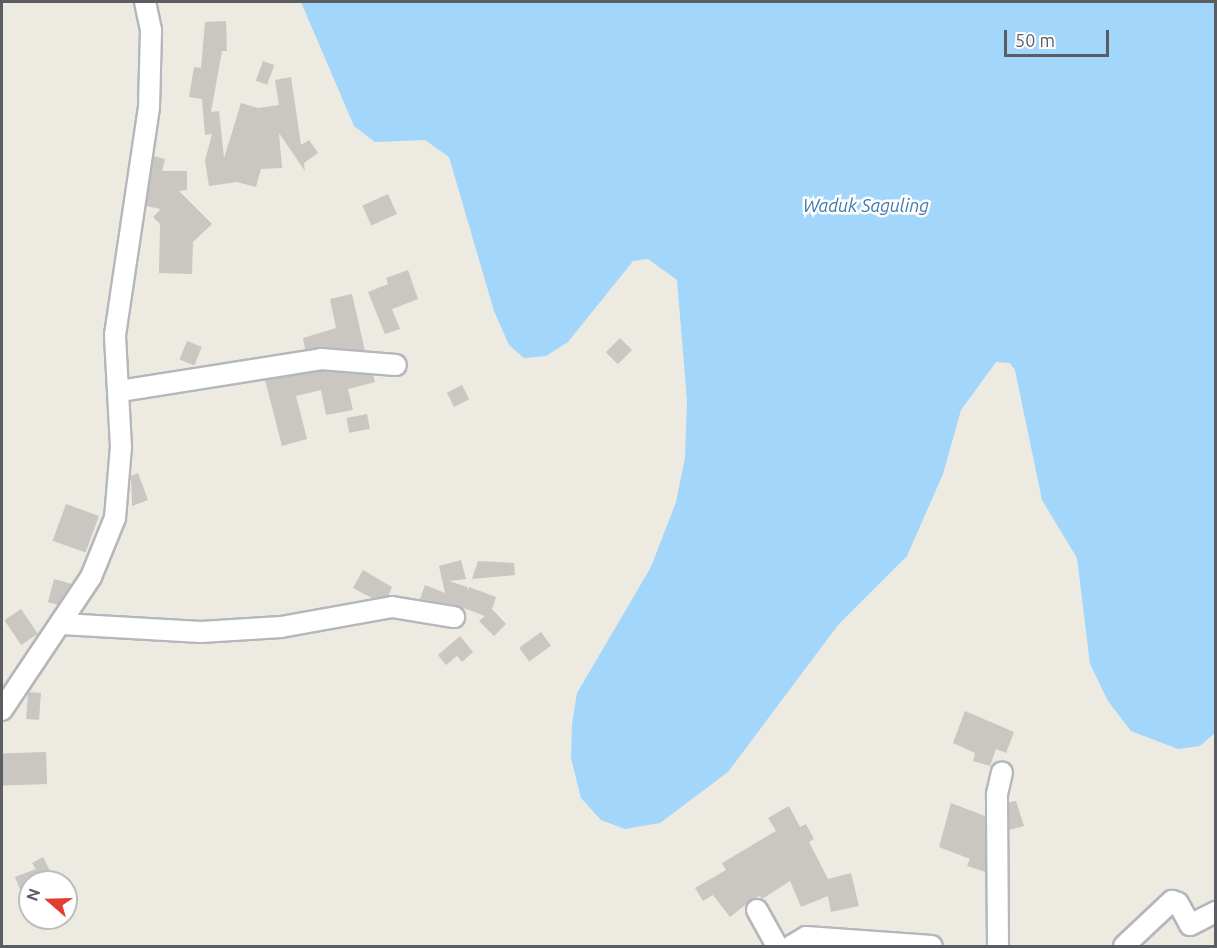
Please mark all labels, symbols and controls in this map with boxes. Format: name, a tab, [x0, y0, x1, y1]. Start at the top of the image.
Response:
scale bar	[1007, 18, 1112, 56]
text: 50 m	[1015, 30, 1055, 50]
water label: Waduk Saguling	[803, 194, 929, 216]
north arrow	[18, 870, 78, 930]
text: N	[22, 886, 43, 903]

